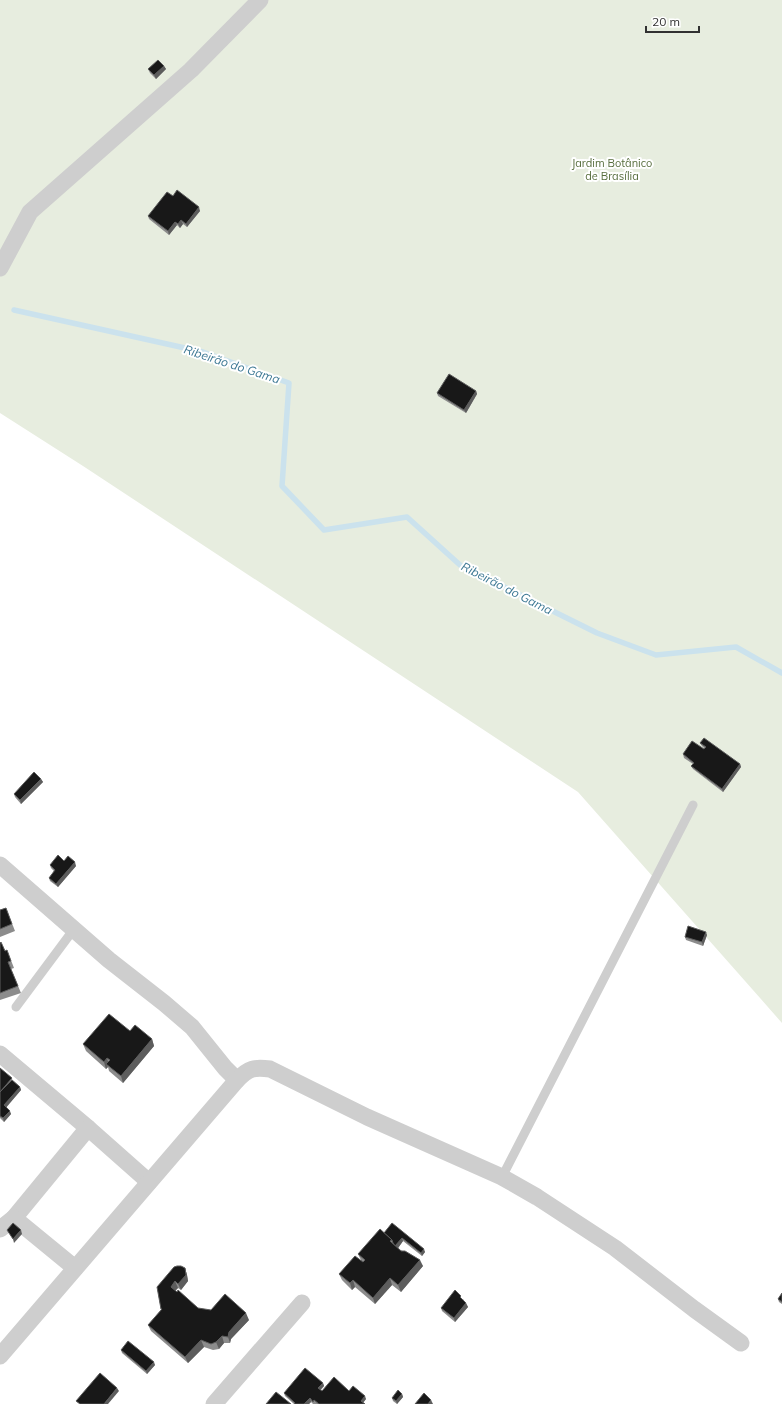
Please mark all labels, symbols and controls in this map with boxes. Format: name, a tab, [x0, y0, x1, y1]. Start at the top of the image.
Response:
scale bar	[646, 8, 699, 34]
text: 20 m	[652, 14, 680, 29]
park label: Jardim Botânico de Brasília	[572, 156, 652, 183]
water label: Ribeirão do Gama	[182, 341, 282, 387]
water label: Ribeirão do Gama	[459, 559, 555, 617]

